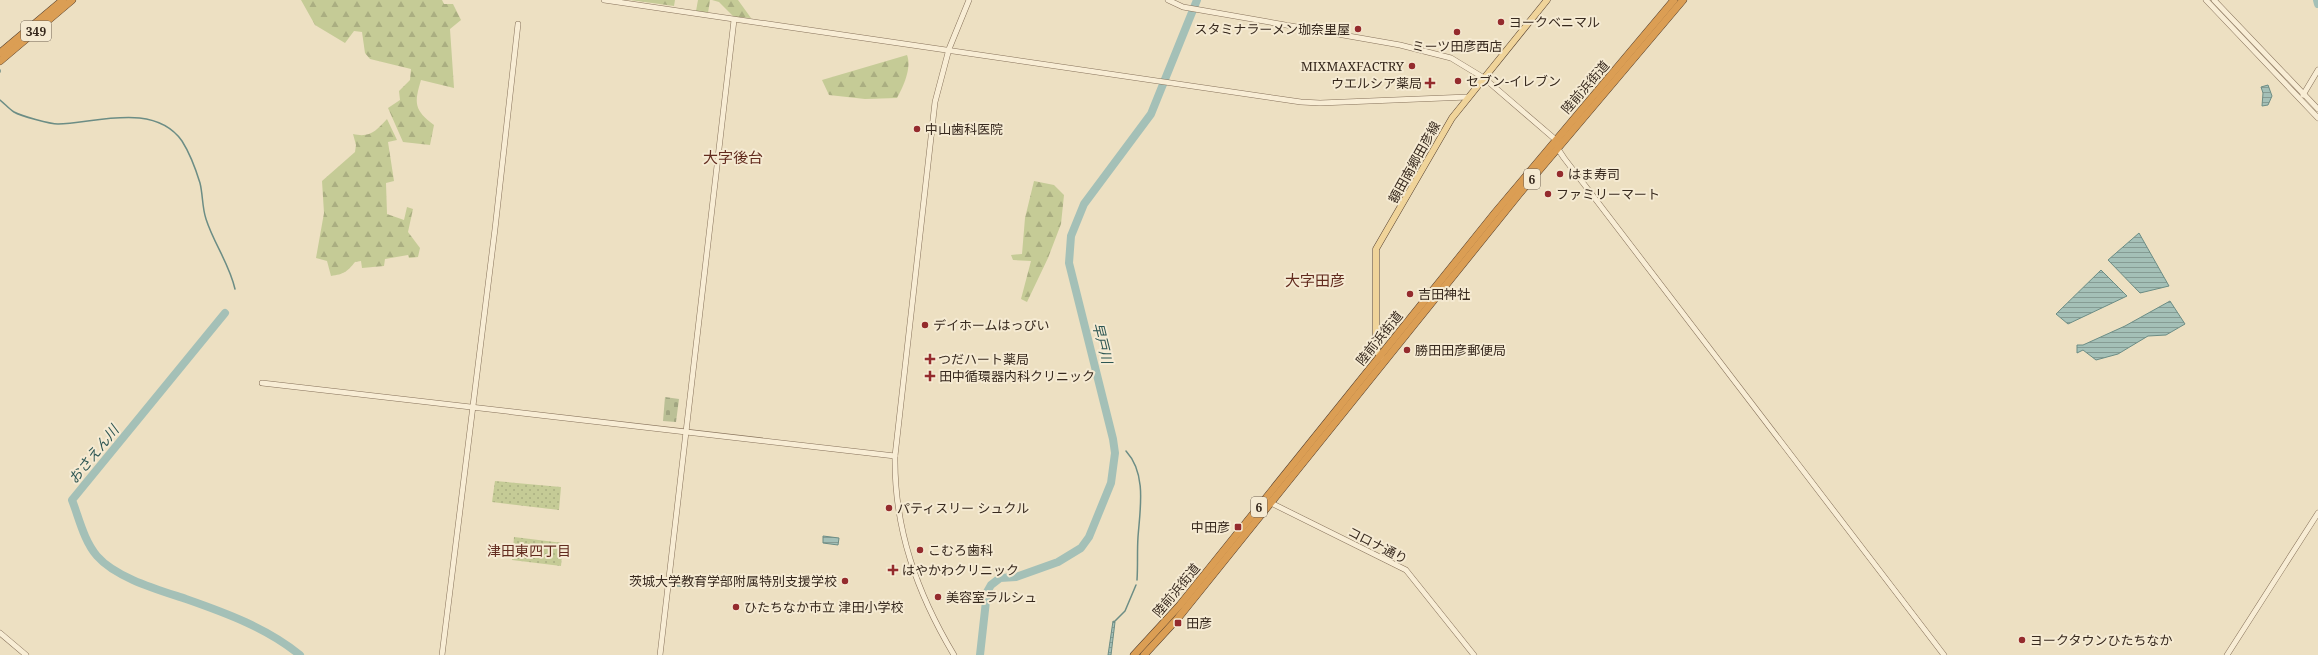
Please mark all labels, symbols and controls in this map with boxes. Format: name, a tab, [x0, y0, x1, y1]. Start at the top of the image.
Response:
place label: ヨークベニマル	[1509, 13, 1600, 31]
marker: ヨークベニマル	[1496, 17, 1506, 27]
place label: スタミナラーメン珈奈里屋	[1195, 20, 1350, 38]
road number: 349	[21, 21, 51, 41]
marker: スタミナラーメン珈奈里屋	[1353, 24, 1363, 34]
marker: ミーツ田彦西店	[1452, 27, 1462, 37]
place label: ミーツ田彦西店	[1412, 37, 1502, 55]
place label: MIXMAXFACTRY	[1301, 57, 1405, 75]
street label: 陸前浜街道	[1557, 57, 1613, 117]
marker: MIXMAXFACTRY	[1407, 61, 1417, 71]
place label: セブン-イレブン	[1466, 72, 1561, 90]
place label: ウエルシア薬局	[1331, 74, 1422, 92]
marker: セブン-イレブン	[1453, 76, 1463, 86]
marker: ウエルシア薬局	[1425, 78, 1435, 88]
street label: 額田南郷田彦線	[1384, 118, 1444, 206]
place label: 中山歯科医院	[925, 120, 1003, 138]
marker: 中山歯科医院	[912, 124, 922, 134]
district label: 大字後台	[703, 147, 763, 167]
place label: はま寿司	[1568, 165, 1620, 183]
road number: 6	[1524, 169, 1540, 189]
marker: はま寿司	[1555, 169, 1565, 179]
place label: ファミリーマート	[1556, 185, 1660, 203]
marker: ファミリーマート	[1543, 189, 1553, 199]
district label: 大字田彦	[1285, 270, 1345, 290]
place label: 吉田神社	[1418, 285, 1470, 303]
marker: 吉田神社	[1405, 289, 1415, 299]
street label: 陸前浜街道	[1352, 307, 1406, 369]
place label: デイホームはっぴい	[933, 316, 1050, 334]
marker: デイホームはっぴい	[920, 320, 930, 330]
water label: 早戸川	[1089, 320, 1118, 368]
place label: 勝田田彦郵便局	[1415, 341, 1506, 359]
marker: 勝田田彦郵便局	[1402, 345, 1412, 355]
place label: つだハート薬局	[938, 350, 1029, 368]
marker: つだハート薬局	[925, 354, 935, 364]
place label: 田中循環器内科クリニック	[939, 367, 1095, 385]
marker: 田中循環器内科クリニック	[924, 370, 936, 382]
water label: おさえん川	[64, 419, 124, 487]
road number: 6	[1251, 497, 1267, 517]
place label: パティスリー シュクル	[897, 499, 1029, 517]
marker: パティスリー シュクル	[884, 503, 894, 513]
place label: 中田彦	[1191, 518, 1230, 536]
marker: 中田彦	[1233, 522, 1243, 532]
street label: コロナ通り	[1345, 522, 1411, 568]
district label: 津田東四丁目	[487, 541, 571, 560]
place label: こむろ歯科	[928, 541, 993, 559]
marker: こむろ歯科	[915, 545, 925, 555]
street label: 陸前浜街道	[1148, 559, 1204, 621]
place label: はやかわクリニック	[902, 561, 1019, 579]
marker: はやかわクリニック	[887, 564, 899, 576]
place label: 茨城大学教育学部附属特別支援学校	[629, 572, 837, 590]
marker: 茨城大学教育学部附属特別支援学校	[840, 576, 850, 586]
place label: 美容室ラルシュ	[946, 588, 1037, 606]
marker: 美容室ラルシュ	[933, 592, 943, 602]
place label: ひたちなか市立 津田小学校	[744, 598, 903, 616]
marker: ひたちなか市立 津田小学校	[731, 602, 741, 612]
place label: 田彦	[1186, 614, 1212, 632]
marker: 田彦	[1173, 618, 1183, 628]
place label: ヨークタウンひたちなか	[2030, 631, 2172, 649]
marker: ヨークタウンひたちなか	[2017, 635, 2027, 645]

